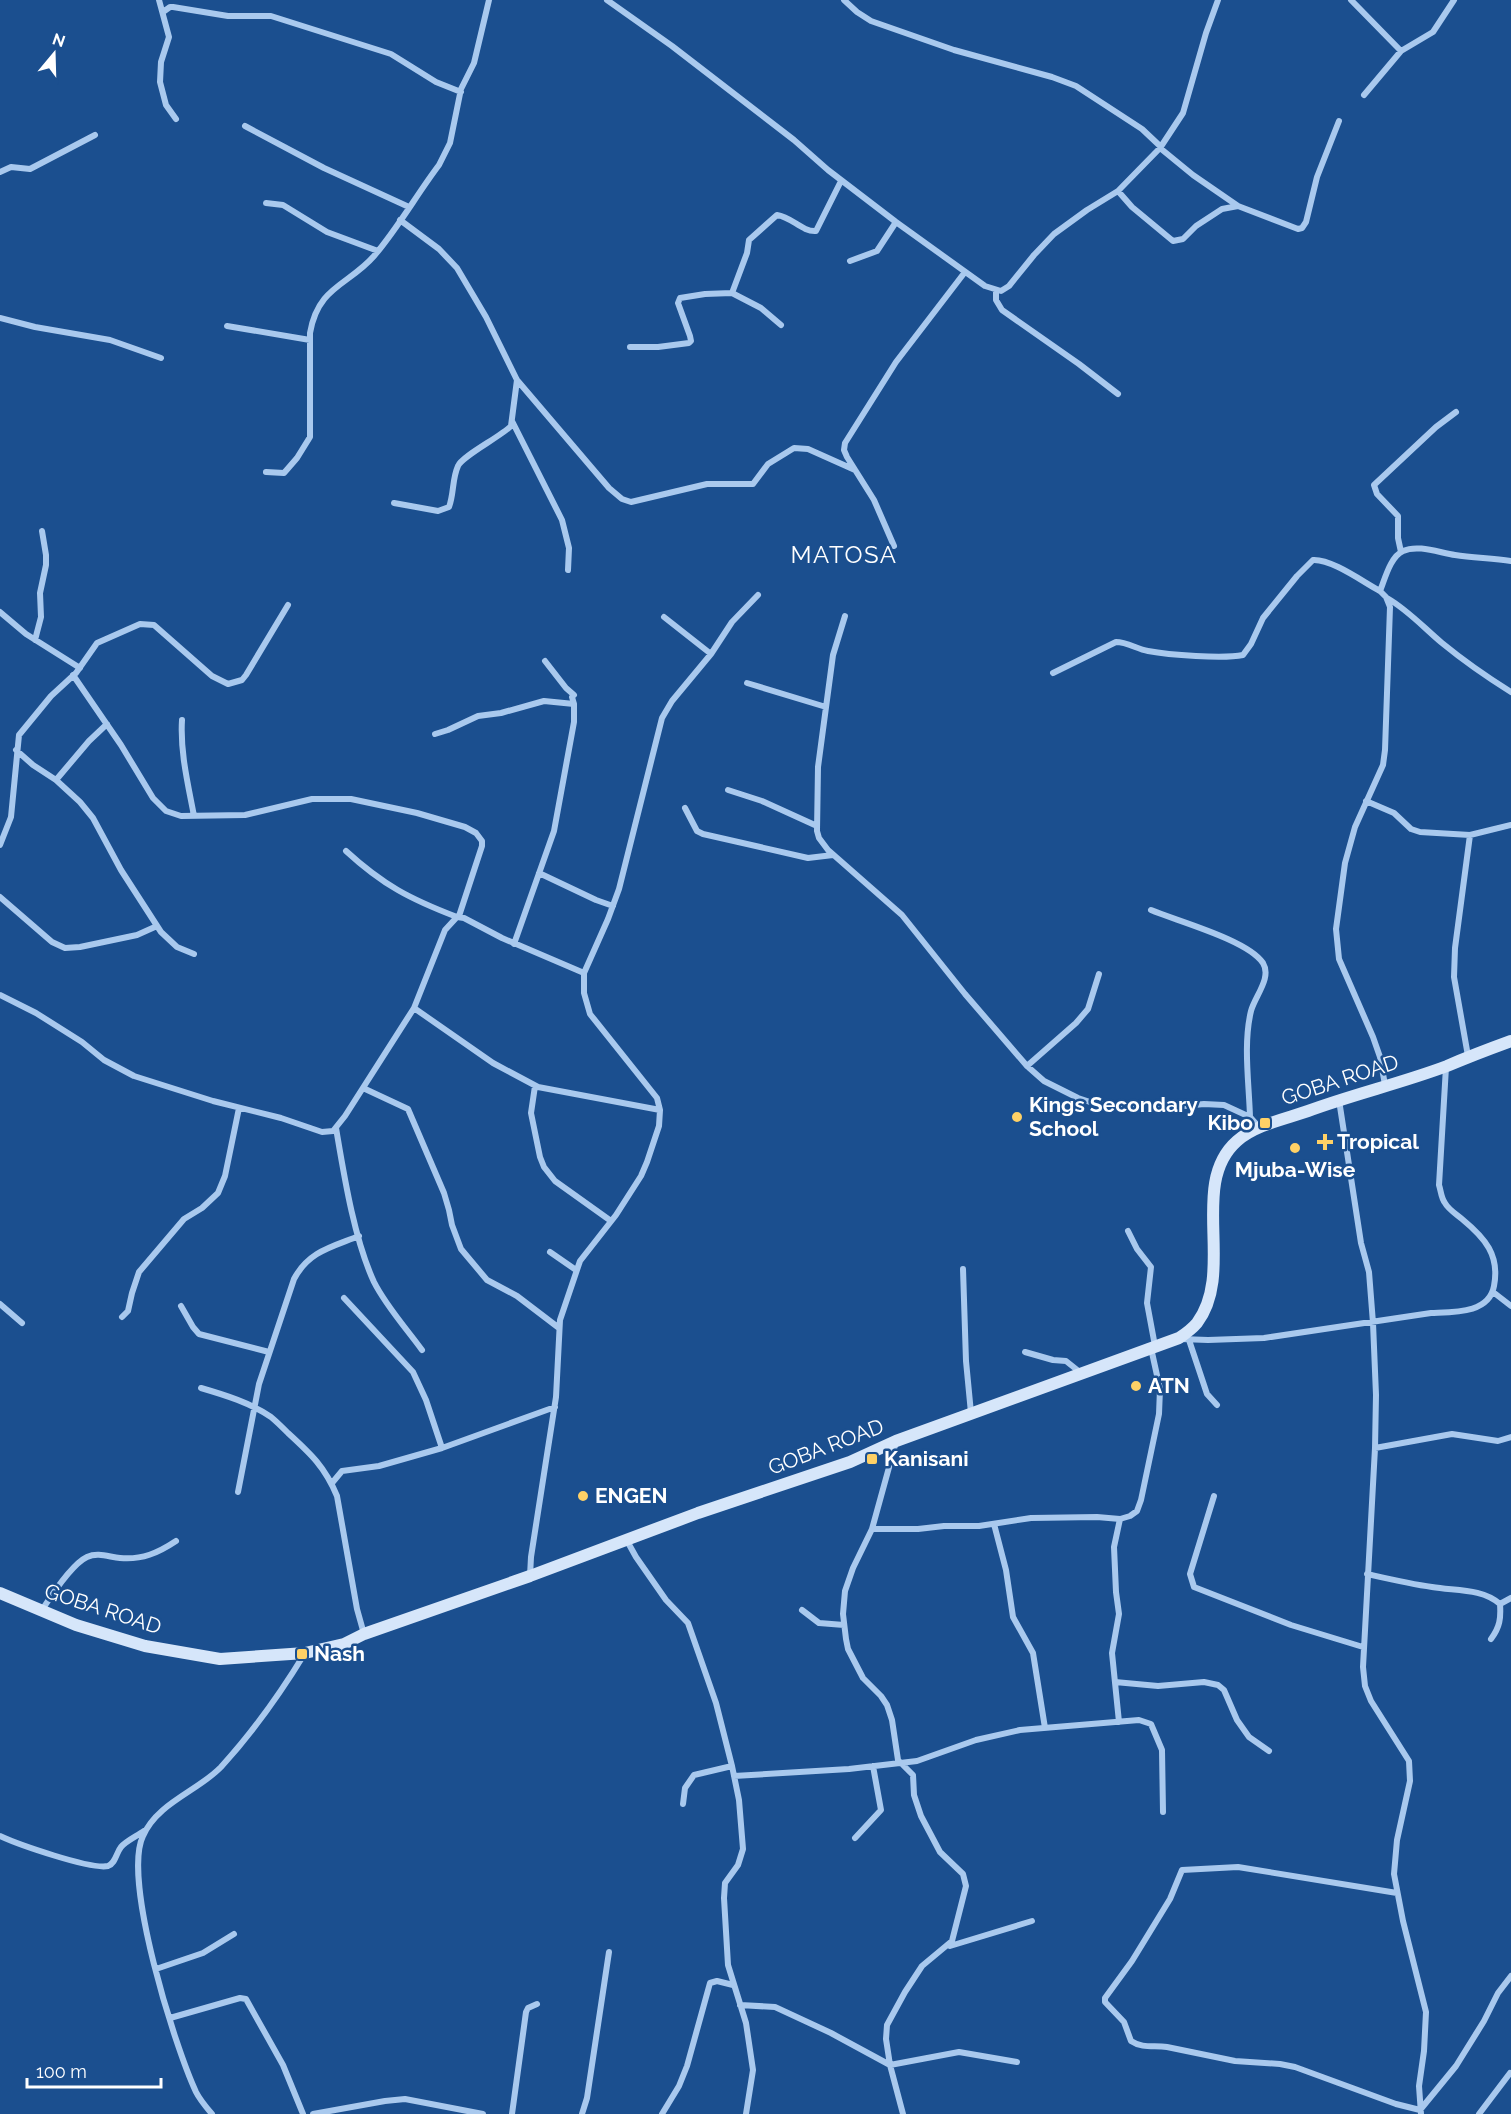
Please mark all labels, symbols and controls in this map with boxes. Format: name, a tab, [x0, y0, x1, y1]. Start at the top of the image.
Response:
north arrow	[24, 24, 84, 84]
text: N	[50, 29, 68, 51]
district label: MATOSA	[790, 540, 898, 569]
street label: GOBA ROAD	[1278, 1049, 1402, 1110]
place label: Kings Secondary School	[1029, 1092, 1198, 1141]
marker: Kings Secondary School	[1010, 1110, 1024, 1124]
place label: Kibo	[1208, 1110, 1253, 1135]
marker: Kibo	[1258, 1116, 1272, 1130]
place label: Tropical	[1337, 1129, 1419, 1154]
marker: Tropical	[1318, 1135, 1332, 1149]
marker: Mjuba-Wise	[1288, 1141, 1302, 1155]
place label: Mjuba-Wise	[1235, 1157, 1356, 1182]
place label: ATN	[1148, 1373, 1190, 1398]
marker: ATN	[1129, 1379, 1143, 1393]
street label: GOBA ROAD	[765, 1413, 887, 1480]
place label: Kanisani	[884, 1446, 969, 1471]
marker: Kanisani	[865, 1452, 879, 1466]
place label: ENGEN	[595, 1483, 668, 1508]
marker: ENGEN	[576, 1489, 590, 1503]
street label: GOBA ROAD	[41, 1578, 165, 1639]
place label: Nash	[314, 1641, 365, 1666]
marker: Nash	[295, 1647, 309, 1661]
scale bar	[27, 2051, 160, 2089]
text: 100 m	[36, 2061, 87, 2082]

